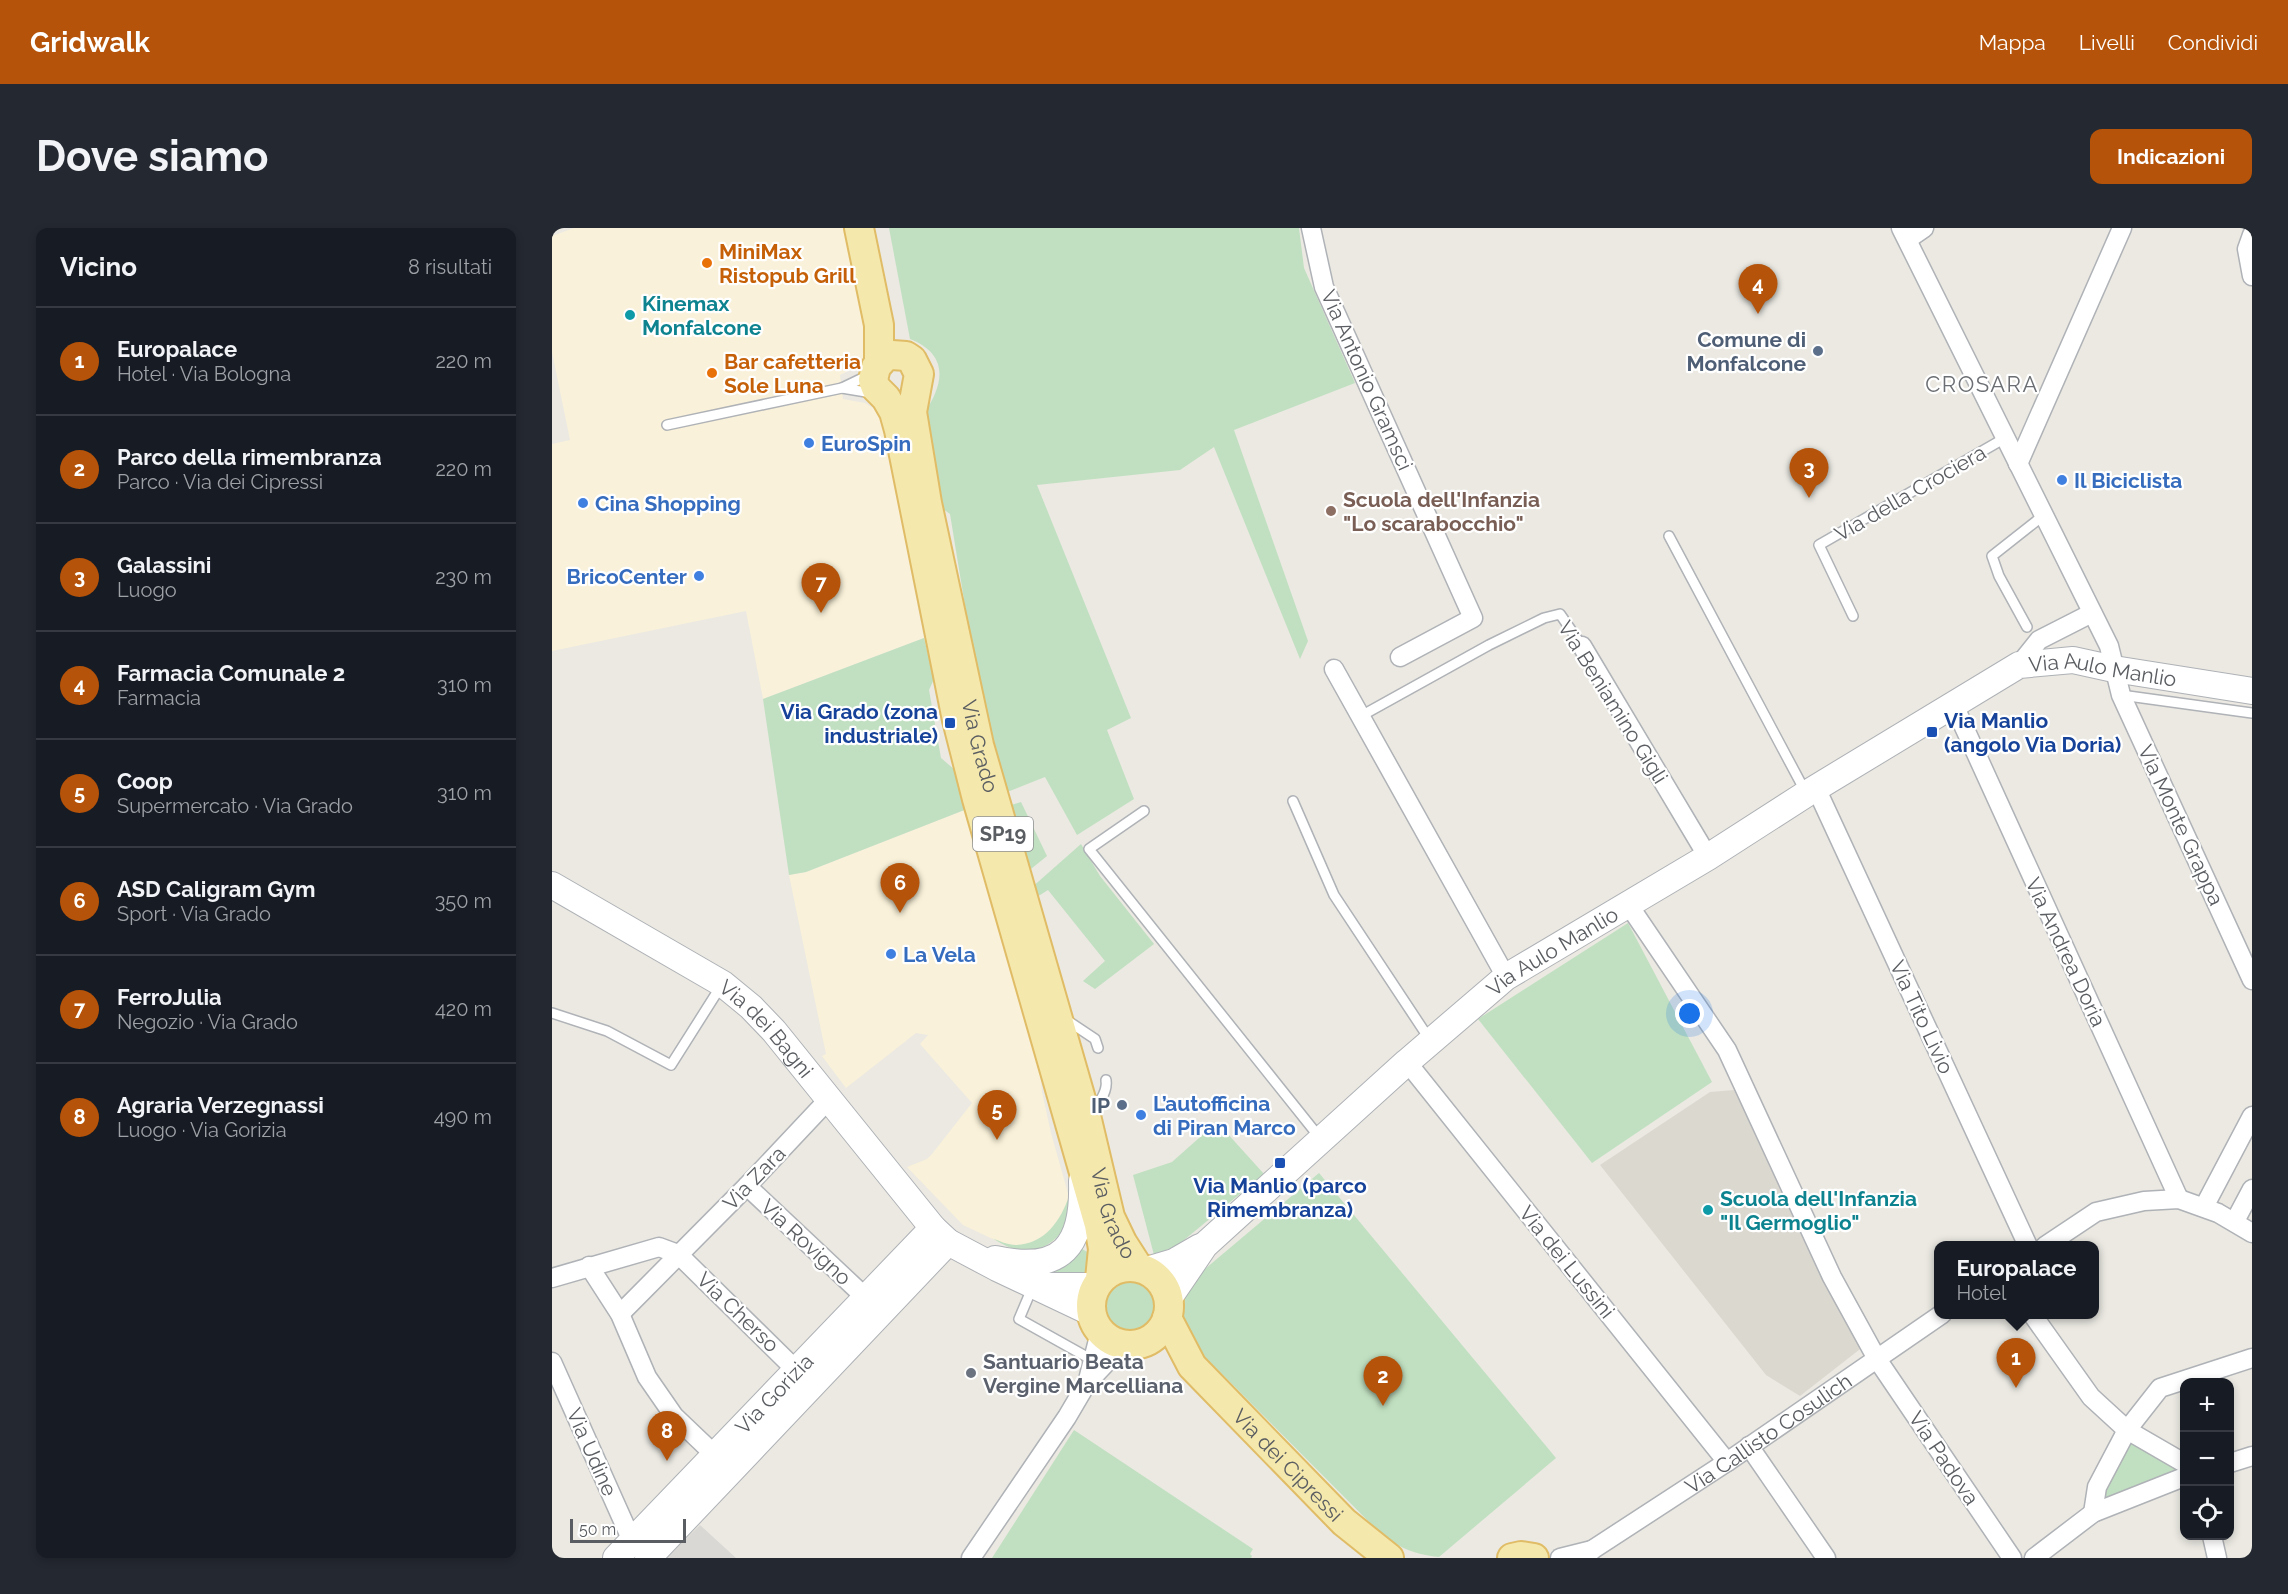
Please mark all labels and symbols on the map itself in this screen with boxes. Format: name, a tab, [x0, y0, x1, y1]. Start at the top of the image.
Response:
place label: MiniMax Ristopub Grill	[719, 239, 856, 288]
marker: MiniMax Ristopub Grill	[700, 256, 714, 270]
pin: 4	[1738, 264, 1778, 314]
street label: Via Antonio Gramsci	[1316, 286, 1418, 474]
place label: Kinemax Monfalcone	[642, 291, 762, 340]
marker: Kinemax Monfalcone	[623, 308, 637, 322]
place label: Comune di Monfalcone	[1687, 327, 1806, 376]
marker: Comune di Monfalcone	[1811, 344, 1825, 358]
place label: Bar cafetteria Sole Luna	[724, 349, 861, 398]
marker: Bar cafetteria Sole Luna	[705, 366, 719, 380]
district label: CROSARA	[1925, 371, 2039, 397]
place label: EuroSpin	[821, 431, 911, 456]
marker: EuroSpin	[802, 436, 816, 450]
street label: Via della Crociera	[1830, 440, 1990, 546]
pin: 3	[1790, 448, 1828, 498]
place label: Il Biciclista	[2074, 468, 2182, 493]
marker: Il Biciclista	[2055, 473, 2069, 487]
place label: Scuola dell'Infanzia "Lo scarabocchio"	[1343, 487, 1540, 536]
place label: Cina Shopping	[595, 491, 741, 516]
marker: Cina Shopping	[576, 496, 590, 510]
marker: Scuola dell'Infanzia "Lo scarabocchio"	[1324, 504, 1338, 518]
place label: BricoCenter	[567, 564, 687, 589]
pin: 7	[802, 564, 840, 613]
marker: BricoCenter	[692, 569, 706, 583]
street label: Via Beniamino Gigli	[1553, 616, 1673, 788]
street label: Via Aulo Manlio	[2027, 647, 2178, 691]
street label: Via Grado	[957, 697, 1005, 795]
place label: Via Grado (zona industriale)	[781, 699, 938, 748]
place label: Via Manlio (angolo Via Doria)	[1944, 708, 2121, 757]
marker: Via Grado (zona industriale)	[943, 716, 957, 730]
marker: Via Manlio (angolo Via Doria)	[1925, 725, 1939, 739]
street label: Via Monte Grappa	[2133, 741, 2229, 909]
road number: SP19	[973, 817, 1033, 851]
pin: 6	[880, 864, 920, 913]
street label: Via Andrea Doria	[2021, 874, 2111, 1030]
street label: Via Aulo Manlio	[1481, 901, 1622, 1001]
place label: La Vela	[903, 942, 976, 967]
marker: La Vela	[884, 947, 898, 961]
street label: Via Tito Livio	[1885, 956, 1959, 1078]
street label: Via dei Bagni	[715, 974, 819, 1082]
your location	[1675, 999, 1704, 1028]
pin: 5	[978, 1090, 1016, 1140]
place label: L’autofficina di Piran Marco	[1153, 1091, 1296, 1140]
place label: IP	[1091, 1093, 1110, 1118]
marker: IP	[1115, 1098, 1129, 1112]
marker: L’autofficina di Piran Marco	[1134, 1108, 1148, 1122]
street label: Via Zara	[718, 1141, 790, 1215]
marker: Via Manlio (parco Rimembranza)	[1273, 1156, 1287, 1170]
street label: Via Grado	[1086, 1165, 1142, 1263]
place label: Via Manlio (parco Rimembranza)	[1193, 1173, 1367, 1222]
place label: Scuola dell'Infanzia "Il Germoglio"	[1720, 1186, 1917, 1235]
street label: Via Rovigno	[756, 1194, 856, 1290]
street label: Via dei Lussini	[1514, 1201, 1620, 1323]
marker: Scuola dell'Infanzia "Il Germoglio"	[1701, 1203, 1715, 1217]
street label: Via Cherso	[692, 1267, 784, 1357]
pin: 1	[1996, 1338, 2036, 1388]
street label: Via Gorizia	[730, 1348, 818, 1439]
place label: Santuario Beata Vergine Marcelliana	[983, 1349, 1183, 1398]
pin: 2	[1364, 1356, 1402, 1406]
marker: Santuario Beata Vergine Marcelliana	[964, 1366, 978, 1380]
street label: Via Callisto Cosulich	[1680, 1368, 1856, 1499]
street label: Via dei Cipressi	[1228, 1403, 1349, 1526]
street label: Via Udine	[562, 1404, 622, 1500]
street label: Via Padova	[1904, 1406, 1984, 1510]
pin: 8	[648, 1412, 686, 1461]
scale bar	[570, 1516, 686, 1544]

